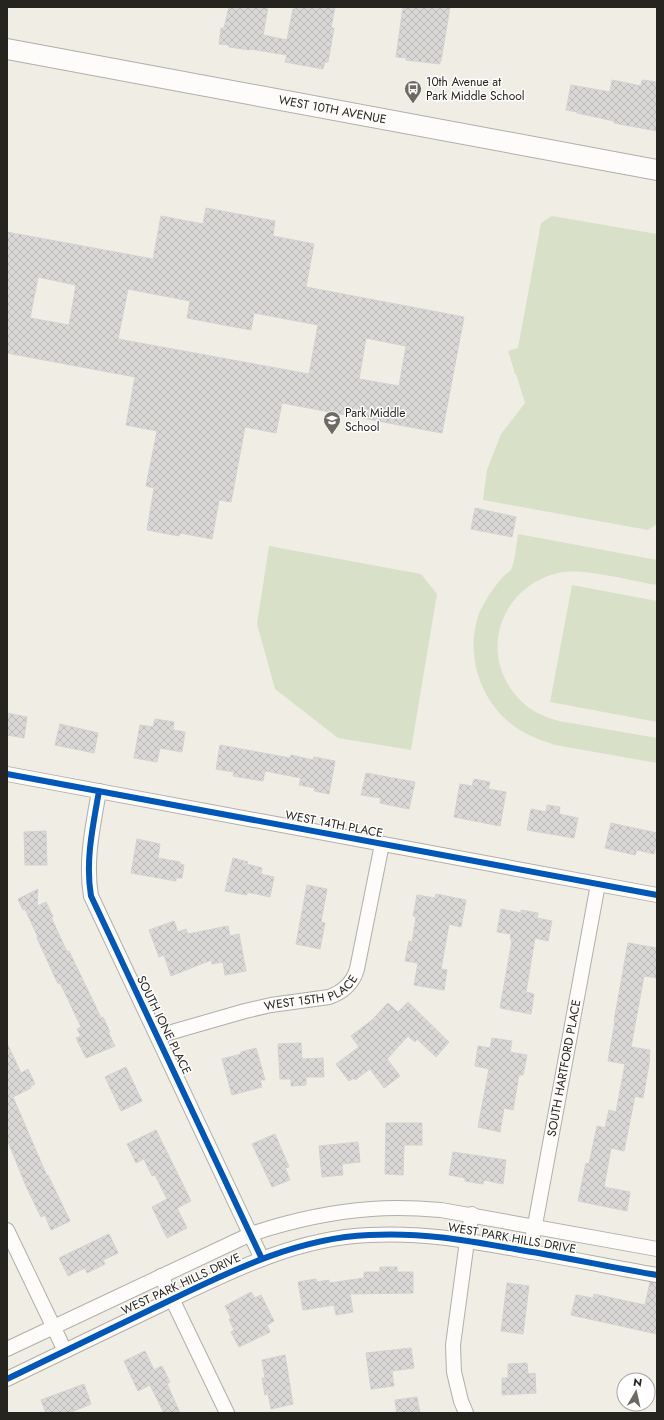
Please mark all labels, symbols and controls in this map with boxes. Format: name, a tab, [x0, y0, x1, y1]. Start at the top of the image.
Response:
place label: 10th Avenue at Park Middle School	[426, 73, 525, 105]
bus stop icon: 10th Avenue at Park Middle School	[403, 79, 423, 104]
street label: WEST 10TH AVENUE	[277, 91, 388, 128]
place label: Park Middle School	[345, 404, 405, 436]
school or university icon: Park Middle School	[322, 410, 342, 435]
street label: WEST 14TH PLACE	[284, 806, 384, 842]
street label: WEST 15TH PLACE	[262, 971, 362, 1015]
street label: SOUTH IONE PLACE	[132, 973, 196, 1077]
street label: SOUTH HARTFORD PLACE	[543, 998, 585, 1138]
street label: WEST PARK HILLS DRIVE	[447, 1218, 577, 1258]
street label: WEST PARK HILLS DRIVE	[118, 1248, 244, 1320]
north arrow	[616, 1372, 656, 1412]
text: N	[632, 1374, 643, 1391]

